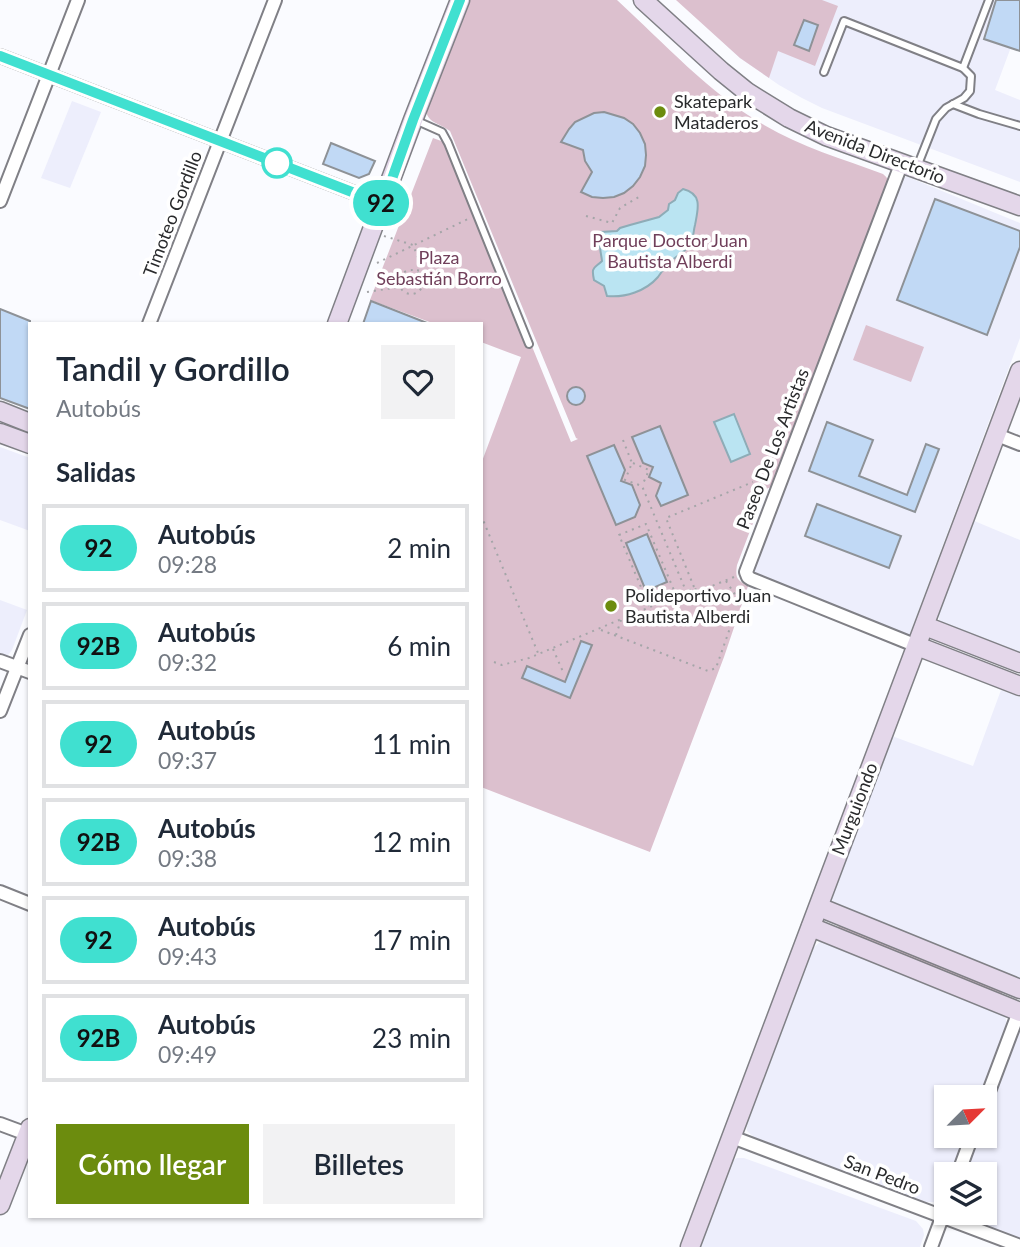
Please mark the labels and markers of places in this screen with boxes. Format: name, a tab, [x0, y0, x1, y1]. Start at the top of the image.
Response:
place label: Skatepark Mataderos	[674, 90, 759, 133]
marker: Skatepark Mataderos	[652, 104, 668, 120]
unlabelled marker	[262, 148, 292, 178]
place label: Polideportivo Juan Bautista Alberdi	[625, 584, 771, 627]
marker: Polideportivo Juan Bautista Alberdi	[603, 598, 619, 614]

